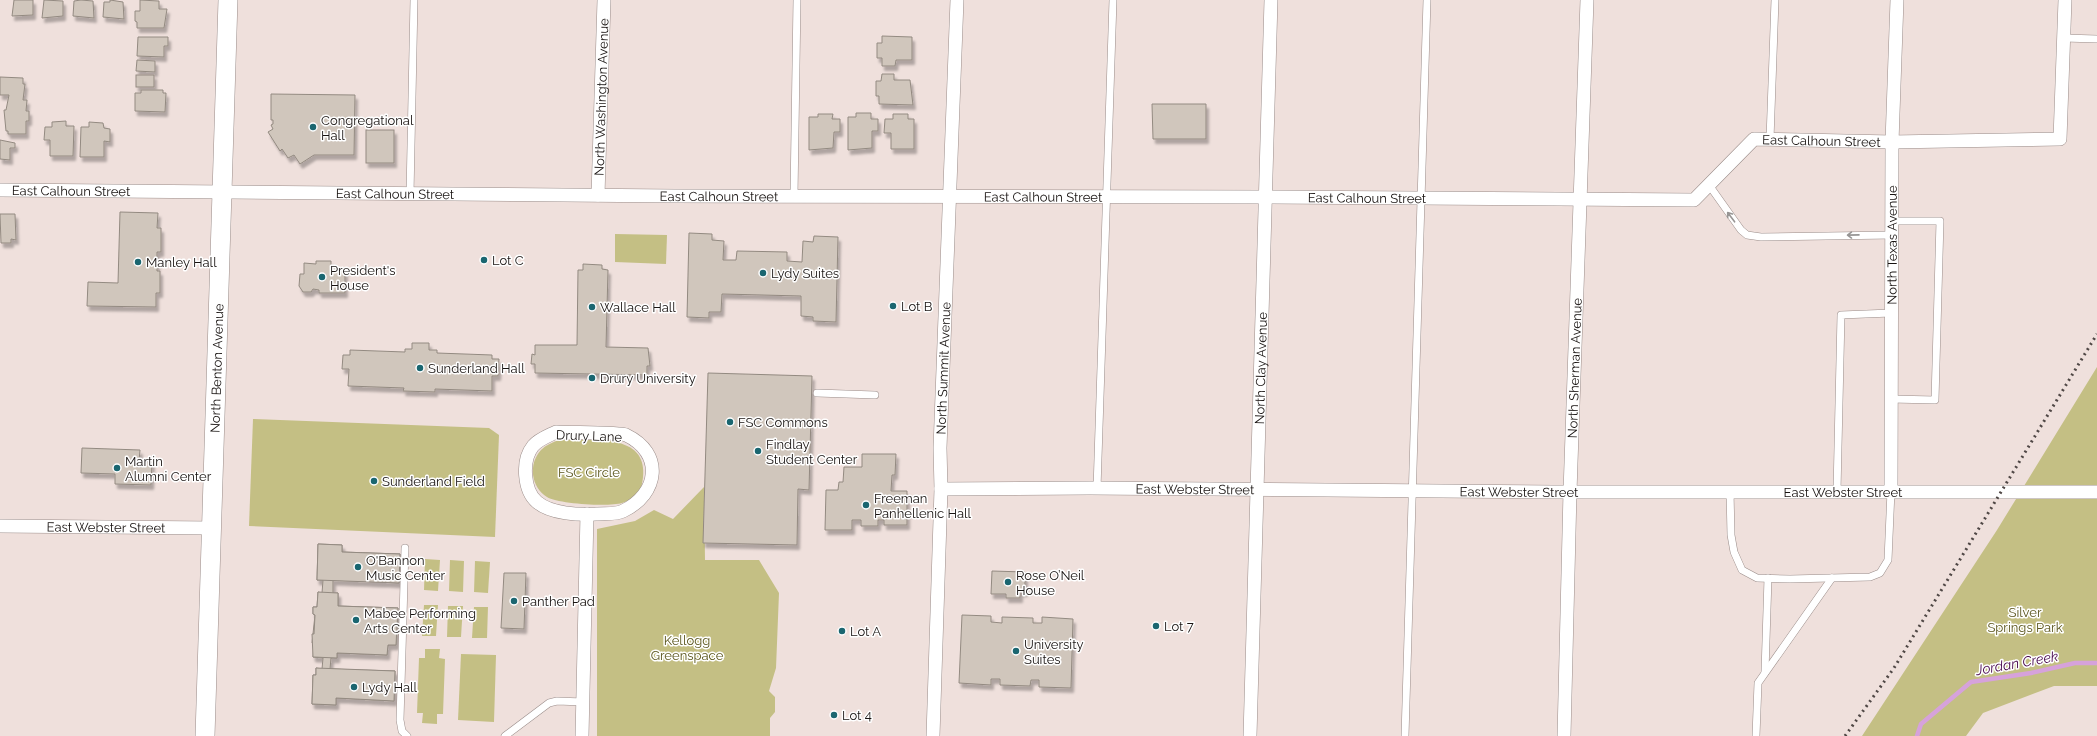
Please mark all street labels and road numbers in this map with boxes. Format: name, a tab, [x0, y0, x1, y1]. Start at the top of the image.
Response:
street label: North Washington Avenue	[591, 18, 611, 176]
street label: East Calhoun Street	[1762, 132, 1881, 149]
street label: East Calhoun Street	[12, 183, 131, 199]
street label: East Calhoun Street	[336, 185, 455, 202]
street label: North Texas Avenue	[1884, 185, 1899, 305]
street label: East Calhoun Street	[660, 188, 779, 204]
street label: East Calhoun Street	[984, 189, 1103, 204]
street label: East Calhoun Street	[1308, 190, 1427, 206]
street label: North Sherman Avenue	[1564, 297, 1584, 439]
street label: North Summit Avenue	[933, 301, 953, 435]
street label: North Benton Avenue	[207, 303, 226, 433]
street label: North Clay Avenue	[1251, 311, 1270, 424]
street label: Drury Lane	[556, 427, 623, 445]
street label: East Webster Street	[1136, 481, 1255, 497]
street label: East Webster Street	[1460, 484, 1579, 500]
street label: East Webster Street	[1784, 485, 1903, 500]
street label: East Webster Street	[47, 519, 166, 535]

